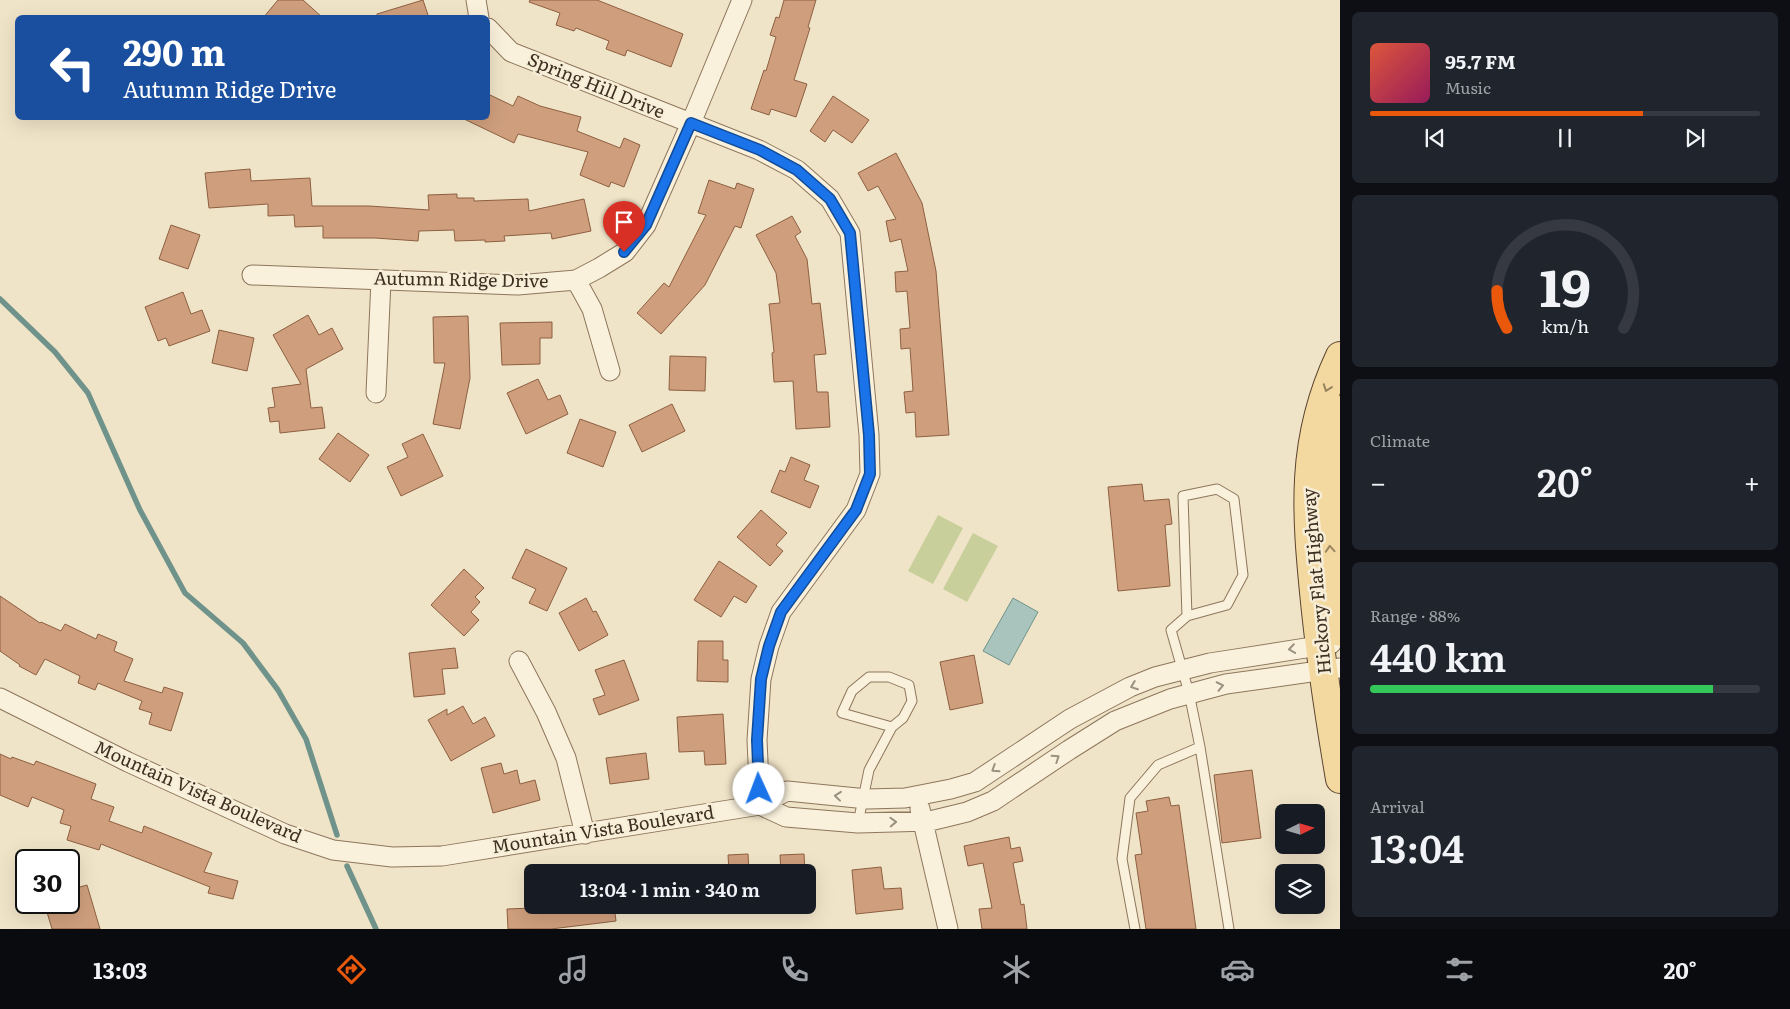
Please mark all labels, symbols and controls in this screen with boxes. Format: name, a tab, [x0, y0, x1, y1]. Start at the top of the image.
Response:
text: 290 m	[123, 25, 225, 77]
icon: left	[40, 35, 105, 100]
street label: Spring Hill Drive	[524, 45, 669, 124]
text: 95.7 FM	[1445, 47, 1516, 75]
text: Autumn Ridge Drive	[123, 72, 337, 105]
text: Music	[1445, 75, 1491, 99]
icon: previous	[1421, 124, 1449, 152]
icon: pause	[1551, 124, 1579, 152]
icon: next	[1681, 124, 1709, 152]
pin	[603, 201, 645, 252]
icon: arrive	[610, 208, 638, 236]
text: 19	[1539, 246, 1591, 323]
street label: Autumn Ridge Drive	[373, 263, 549, 294]
text: km/h	[1541, 312, 1589, 339]
one-way arrow	[1323, 383, 1333, 392]
text: Climate	[1370, 428, 1430, 452]
text: 20°	[1537, 452, 1593, 509]
text: −	[1370, 460, 1386, 502]
text: +	[1744, 460, 1760, 502]
street label: Hickory Flat Highway	[1294, 486, 1337, 675]
one-way arrow	[1325, 545, 1336, 553]
text: Range · 88%	[1370, 603, 1460, 627]
text: 440 km	[1370, 627, 1507, 684]
one-way arrow	[1287, 644, 1296, 654]
one-way arrow	[1130, 679, 1139, 690]
one-way arrow	[1215, 681, 1224, 692]
street label: Mountain Vista Boulevard	[91, 733, 307, 849]
one-way arrow	[1051, 755, 1060, 764]
position arrow	[732, 762, 784, 814]
one-way arrow	[991, 763, 1001, 772]
one-way arrow	[834, 791, 842, 802]
text: Arrival	[1370, 794, 1425, 818]
street label: Mountain Vista Boulevard	[490, 798, 716, 859]
north arrow	[1275, 804, 1325, 854]
map controls	[1275, 804, 1325, 914]
one-way arrow	[890, 817, 897, 827]
text: 13:04	[1370, 818, 1464, 875]
speed limit sign: 30	[15, 849, 80, 914]
button: layers	[1275, 864, 1325, 914]
text: 13:04 · 1 min · 340 m	[580, 875, 760, 903]
icon: directions	[334, 952, 369, 987]
icon: music	[556, 952, 591, 987]
icon: phone	[777, 952, 812, 987]
icon: climate	[999, 952, 1034, 987]
icon: car	[1220, 952, 1255, 987]
icon: filters	[1442, 952, 1477, 987]
text: 13:03	[93, 953, 147, 986]
text: 20°	[1663, 953, 1697, 986]

